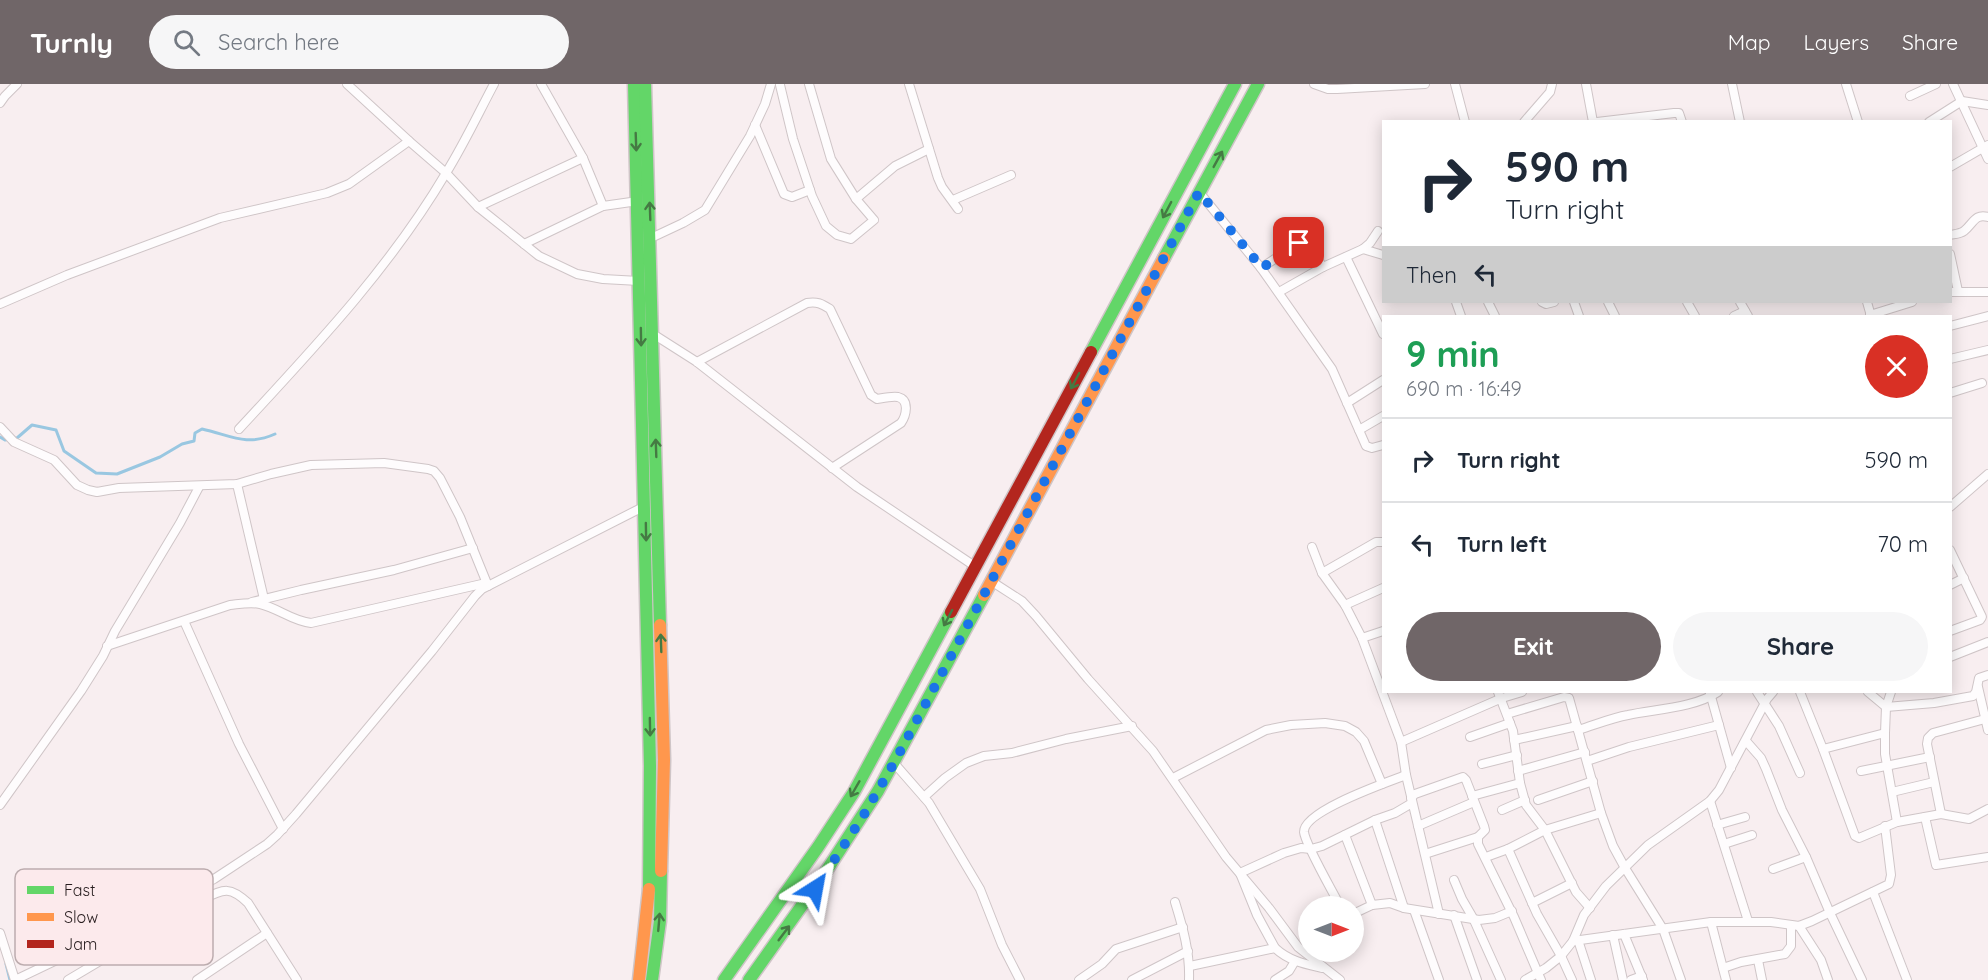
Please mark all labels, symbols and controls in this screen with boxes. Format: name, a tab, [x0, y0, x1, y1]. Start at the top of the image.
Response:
search box	[149, 15, 569, 69]
text: Turnly	[30, 25, 113, 60]
icon: search	[170, 26, 203, 59]
text: Search here	[218, 28, 339, 56]
text: Map	[1728, 29, 1771, 55]
text: Layers	[1804, 29, 1869, 55]
text: Share	[1902, 29, 1958, 55]
one-way arrow	[630, 132, 641, 152]
text: 590 m	[1505, 140, 1629, 193]
icon: right	[1406, 144, 1484, 222]
one-way arrow	[1212, 151, 1224, 168]
text: Turn right	[1505, 192, 1624, 226]
one-way arrow	[1161, 200, 1173, 218]
one-way arrow	[644, 202, 656, 222]
pin	[1273, 217, 1324, 268]
icon: arrive	[1282, 226, 1315, 259]
icon: left	[1469, 258, 1502, 291]
text: Then	[1406, 261, 1457, 289]
one-way arrow	[635, 327, 647, 347]
text: 9 min	[1406, 331, 1500, 376]
button: close	[1865, 335, 1928, 398]
one-way arrow	[1069, 372, 1080, 390]
text: 690 m · 16:49	[1406, 376, 1522, 401]
one-way arrow	[650, 439, 661, 459]
icon: right	[1406, 444, 1439, 477]
text: Turn right	[1457, 446, 1561, 474]
text: 590 m	[1865, 446, 1928, 474]
one-way arrow	[640, 522, 652, 542]
icon: left	[1406, 528, 1439, 561]
text: Turn left	[1457, 530, 1547, 558]
text: 70 m	[1878, 530, 1928, 558]
one-way arrow	[942, 609, 954, 626]
button: Exit	[1406, 612, 1661, 681]
button: Share	[1673, 612, 1928, 681]
one-way arrow	[655, 634, 667, 654]
one-way arrow	[644, 717, 655, 737]
one-way arrow	[849, 780, 861, 797]
position arrow	[783, 857, 847, 921]
legend	[15, 869, 213, 965]
text: Fast	[64, 880, 95, 900]
north arrow	[1298, 896, 1364, 962]
map controls	[1298, 896, 1364, 962]
text: Slow	[64, 907, 98, 927]
one-way arrow	[654, 913, 665, 932]
one-way arrow	[778, 925, 791, 941]
text: Jam	[64, 934, 97, 954]

